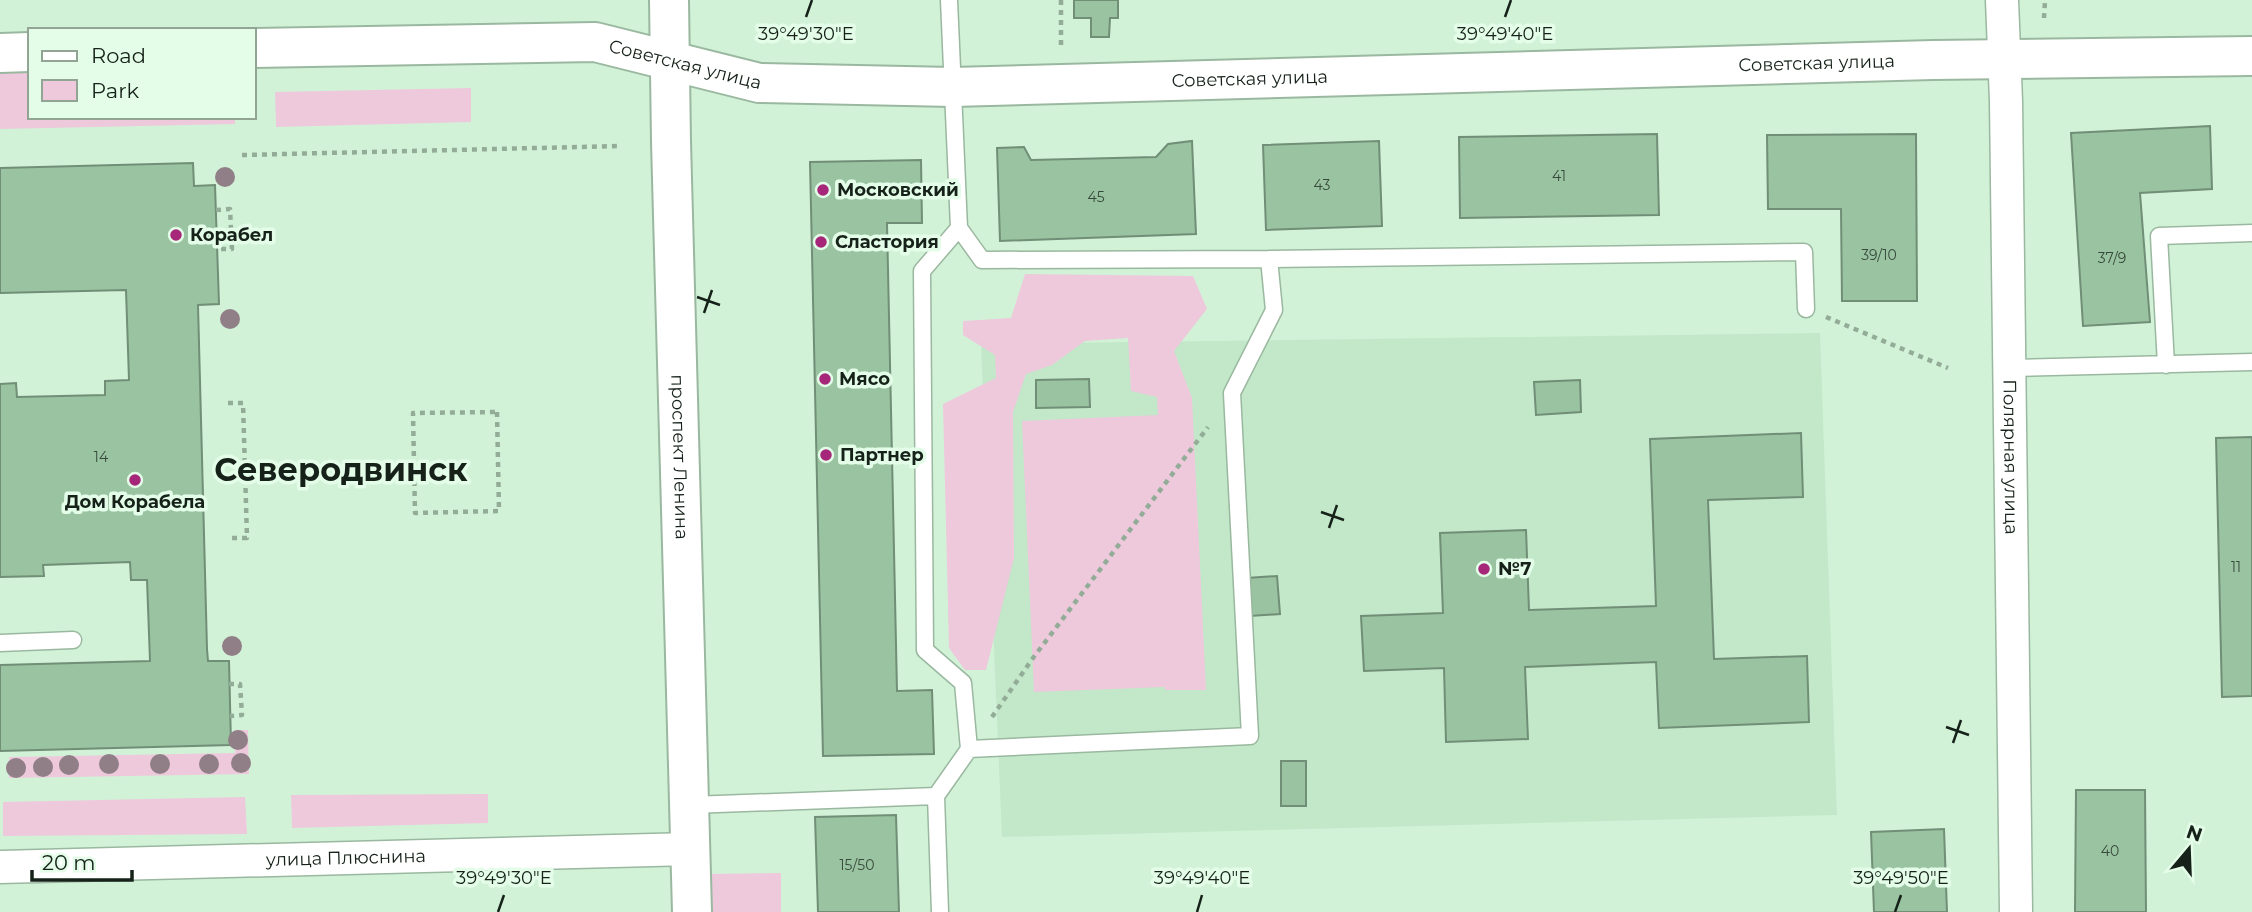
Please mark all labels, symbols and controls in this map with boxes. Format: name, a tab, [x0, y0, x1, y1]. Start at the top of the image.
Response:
text: 39°49'30"E	[758, 23, 854, 45]
text: 39°49'40"E	[1457, 23, 1553, 45]
legend	[28, 28, 256, 119]
street label: Советская улица	[607, 35, 764, 94]
text: Road	[91, 43, 146, 68]
street label: Советская улица	[1738, 50, 1895, 76]
street label: Советская улица	[1171, 66, 1328, 92]
text: Park	[91, 78, 139, 103]
house number: 41	[1552, 167, 1566, 185]
house number: 43	[1314, 176, 1331, 194]
place label: Московский	[837, 179, 959, 201]
marker: Московский	[815, 182, 831, 198]
house number: 45	[1087, 188, 1105, 206]
place label: Корабел	[190, 224, 273, 246]
marker: Корабел	[168, 227, 184, 243]
place label: Сластория	[835, 231, 939, 253]
marker: Сластория	[813, 234, 829, 250]
house number: 39/10	[1861, 246, 1897, 264]
house number: 37/9	[2098, 249, 2126, 267]
place label: Мясо	[839, 368, 890, 390]
marker: Мясо	[817, 371, 833, 387]
street label: проспект Ленина	[666, 374, 693, 540]
street label: Полярная улица	[1998, 379, 2022, 535]
place label: Партнер	[840, 444, 924, 466]
marker: Партнер	[818, 447, 834, 463]
house number: 14	[94, 448, 109, 466]
district label: Северодвинск	[214, 450, 468, 489]
marker: Дом Корабела	[127, 472, 143, 488]
place label: Дом Корабела	[65, 491, 205, 513]
place label: №7	[1498, 558, 1532, 580]
house number: 11	[2231, 558, 2241, 576]
marker: №7	[1476, 561, 1492, 577]
north arrow	[2154, 814, 2224, 884]
text: N	[2183, 820, 2205, 847]
scale bar	[32, 838, 131, 882]
house number: 40	[2101, 842, 2119, 860]
street label: улица Плюснина	[265, 845, 426, 871]
text: 20 m	[42, 850, 96, 875]
house number: 15/50	[840, 856, 874, 874]
text: 39°49'30"E	[456, 867, 552, 889]
text: 39°49'40"E	[1154, 867, 1250, 889]
text: 39°49'50"E	[1853, 867, 1949, 889]

